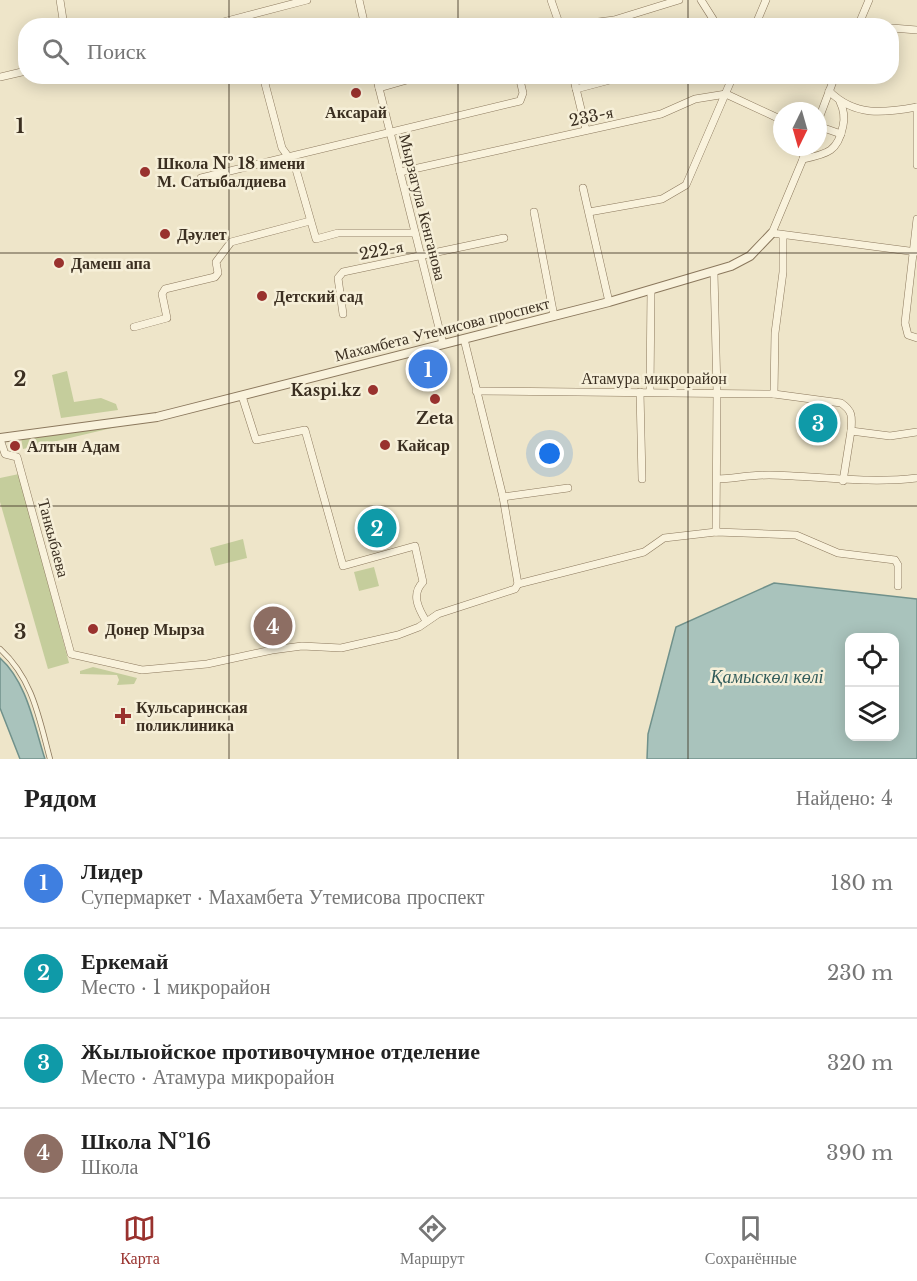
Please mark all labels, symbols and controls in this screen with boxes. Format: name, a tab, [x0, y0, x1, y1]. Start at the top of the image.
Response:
search box	[18, 18, 899, 84]
icon: search	[39, 35, 72, 68]
text: Поиск	[87, 38, 146, 65]
marker: Аксарай	[349, 86, 363, 100]
street label: 233-я	[567, 101, 615, 130]
place label: Аксарай	[325, 102, 387, 122]
north arrow	[773, 102, 827, 156]
text: 1	[16, 114, 25, 138]
street label: Мырзагула Кенганова	[395, 132, 451, 282]
place label: Школа № 18 имени М. Сатыбалдиева	[157, 153, 305, 191]
marker: Школа № 18 имени М. Сатыбалдиева	[138, 165, 152, 179]
place label: Дәулет	[177, 224, 227, 244]
marker: Дәулет	[158, 227, 172, 241]
street label: 222-я	[357, 236, 405, 264]
place label: Дамеш апа	[71, 253, 151, 273]
marker: Дамеш апа	[52, 256, 66, 270]
place label: Детский сад	[274, 286, 363, 306]
marker: Детский сад	[255, 289, 269, 303]
street label: Махамбета Утемисова проспект	[332, 293, 552, 365]
pin: 1	[408, 346, 448, 392]
text: 2	[13, 367, 27, 391]
street label: Атамура микрорайон	[581, 368, 727, 388]
place label: Kaspi.kz	[290, 380, 361, 400]
marker: Kaspi.kz	[366, 383, 380, 397]
marker: Zeta	[428, 392, 442, 406]
pin: 3	[798, 400, 838, 446]
place label: Zeta	[416, 408, 454, 428]
place label: Кайсар	[397, 435, 450, 455]
place label: Алтын Адам	[27, 436, 120, 456]
marker: Кайсар	[378, 438, 392, 452]
marker: Алтын Адам	[8, 439, 22, 453]
your location	[535, 439, 564, 468]
street label: Танкыбаева	[34, 497, 74, 579]
pin: 2	[358, 506, 397, 550]
pin: 4	[254, 604, 292, 648]
place label: Донер Мырза	[105, 619, 205, 639]
text: 3	[14, 620, 26, 644]
marker: Донер Мырза	[86, 622, 100, 636]
map controls	[845, 633, 899, 741]
button: locate	[845, 633, 899, 687]
water label: Қамыскөл көлі	[709, 666, 824, 688]
button: layers	[845, 687, 899, 741]
place label: Кульсаринская поликлиника	[136, 697, 248, 735]
marker: Кульсаринская поликлиника	[114, 707, 132, 725]
text: Рядом	[24, 782, 97, 814]
text: Найдено: 4	[796, 786, 893, 810]
text: Лидер	[81, 858, 143, 885]
text: 1	[39, 871, 48, 895]
text: 180 m	[830, 871, 893, 895]
text: Супермаркет · Махамбета Утемисова проспект	[81, 885, 485, 909]
text: Еркемай	[81, 948, 168, 975]
text: 2	[37, 961, 50, 985]
text: 230 m	[827, 961, 893, 985]
text: Место · 1 микрорайон	[81, 975, 270, 999]
text: Жылыойское противочумное отделение	[81, 1038, 480, 1065]
text: 3	[37, 1051, 50, 1075]
text: 320 m	[827, 1051, 893, 1075]
text: Место · Атамура микрорайон	[81, 1065, 334, 1089]
text: Школа №16	[81, 1128, 211, 1155]
text: 4	[37, 1141, 50, 1165]
text: 390 m	[826, 1141, 893, 1165]
text: Школа	[81, 1155, 138, 1179]
tab: Карта	[120, 1212, 160, 1268]
tab: Маршрут	[400, 1212, 465, 1268]
tab: Сохранённые	[705, 1212, 797, 1268]

